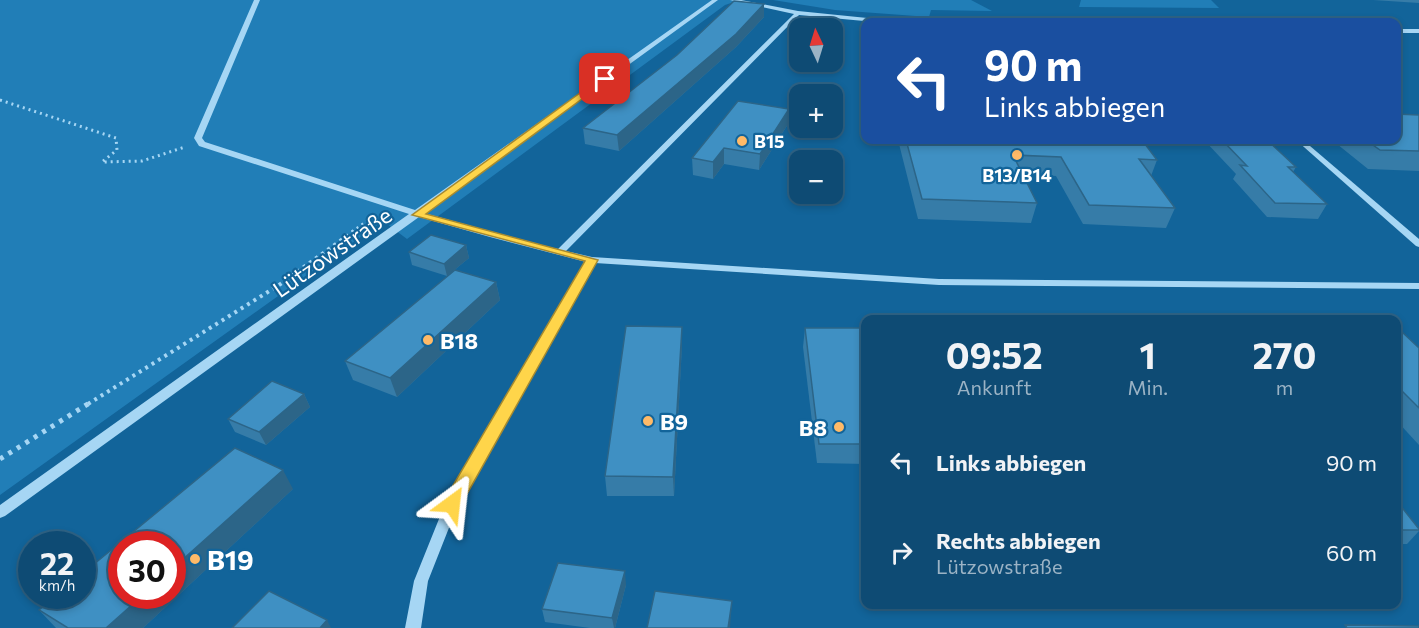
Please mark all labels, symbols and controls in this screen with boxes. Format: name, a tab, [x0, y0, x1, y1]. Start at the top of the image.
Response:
north arrow	[789, 18, 843, 72]
map controls	[789, 18, 843, 204]
text: 90 m	[984, 38, 1083, 90]
icon: left	[885, 42, 963, 120]
pin	[579, 53, 630, 104]
icon: arrive	[588, 62, 621, 95]
button: +	[789, 84, 843, 138]
text: Links abbiegen	[984, 90, 1165, 123]
place label: B15	[754, 130, 785, 152]
marker: B15	[735, 134, 749, 148]
marker: B13/B14	[1010, 148, 1024, 162]
button: −	[789, 150, 843, 204]
place label: B13/B14	[982, 164, 1052, 186]
street label: Lützowstraße	[267, 201, 397, 303]
place label: B18	[440, 327, 478, 354]
text: 09:52	[946, 332, 1043, 376]
text: 1	[1140, 332, 1156, 376]
text: 270	[1253, 332, 1316, 376]
marker: B18	[421, 333, 435, 347]
text: Ankunft	[957, 375, 1032, 399]
text: Min.	[1127, 375, 1168, 399]
text: m	[1276, 375, 1293, 399]
place label: B9	[660, 408, 688, 435]
marker: B9	[641, 414, 655, 428]
place label: B8	[799, 414, 827, 441]
marker: B8	[832, 420, 846, 434]
icon: left	[885, 446, 918, 479]
text: Links abbiegen	[936, 449, 1086, 476]
text: 90 m	[1326, 449, 1377, 476]
position arrow	[420, 472, 484, 536]
text: Rechts abbiegen	[936, 527, 1101, 554]
speed limit sign: 30	[108, 531, 186, 609]
icon: right	[885, 536, 918, 569]
text: 60 m	[1326, 539, 1377, 566]
place label: B19	[207, 543, 254, 576]
text: 22	[40, 544, 74, 581]
marker: B19	[188, 552, 202, 566]
text: Lützowstraße	[936, 554, 1062, 578]
text: km/h	[39, 576, 75, 594]

